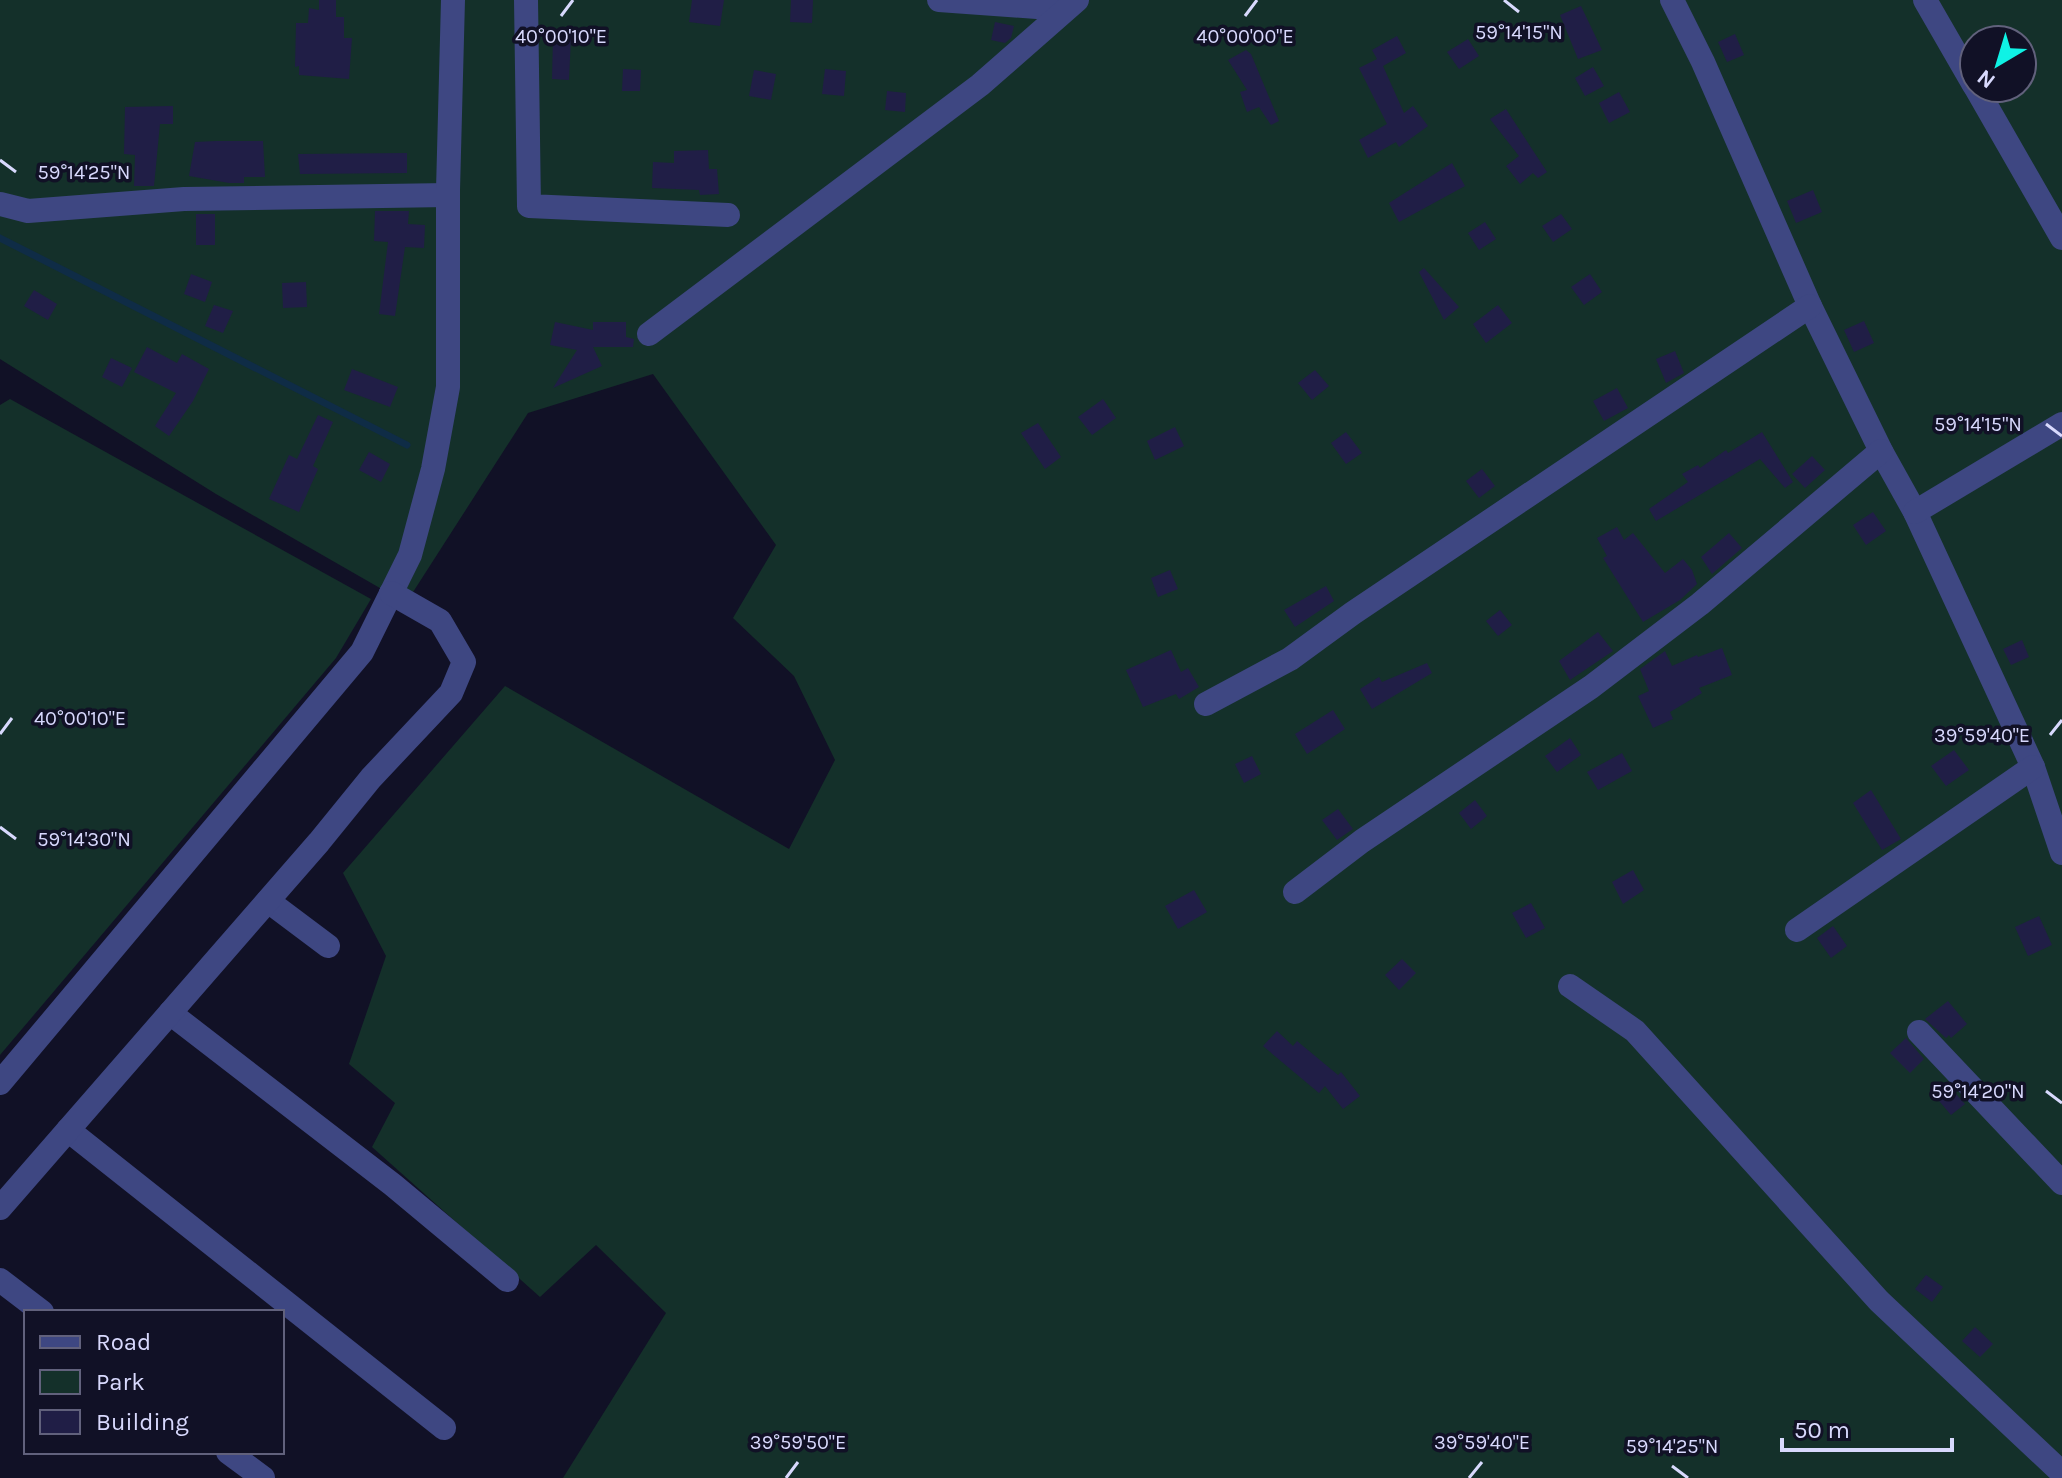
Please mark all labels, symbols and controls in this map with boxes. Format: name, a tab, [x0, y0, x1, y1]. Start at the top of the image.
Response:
text: 59°14'15"N	[1475, 21, 1563, 44]
north arrow	[1958, 24, 2038, 104]
text: 40°00'10"E	[515, 25, 607, 48]
text: 40°00'00"E	[1196, 25, 1294, 48]
text: N	[1972, 64, 2001, 94]
text: 59°14'25"N	[38, 161, 130, 184]
text: 59°14'15"N	[1934, 413, 2022, 436]
text: 40°00'10"E	[34, 707, 126, 730]
text: 39°59'40"E	[1934, 724, 2030, 747]
text: 59°14'30"N	[37, 828, 131, 851]
text: 59°14'20"N	[1931, 1080, 2025, 1103]
legend	[24, 1310, 284, 1454]
text: Road	[96, 1328, 151, 1356]
text: Park	[96, 1368, 145, 1396]
scale bar	[1782, 1402, 1952, 1452]
text: Building	[96, 1408, 189, 1436]
text: 50 m	[1794, 1416, 1850, 1444]
text: 39°59'50"E	[750, 1431, 846, 1454]
text: 39°59'40"E	[1434, 1431, 1530, 1454]
text: 59°14'25"N	[1626, 1435, 1718, 1458]

